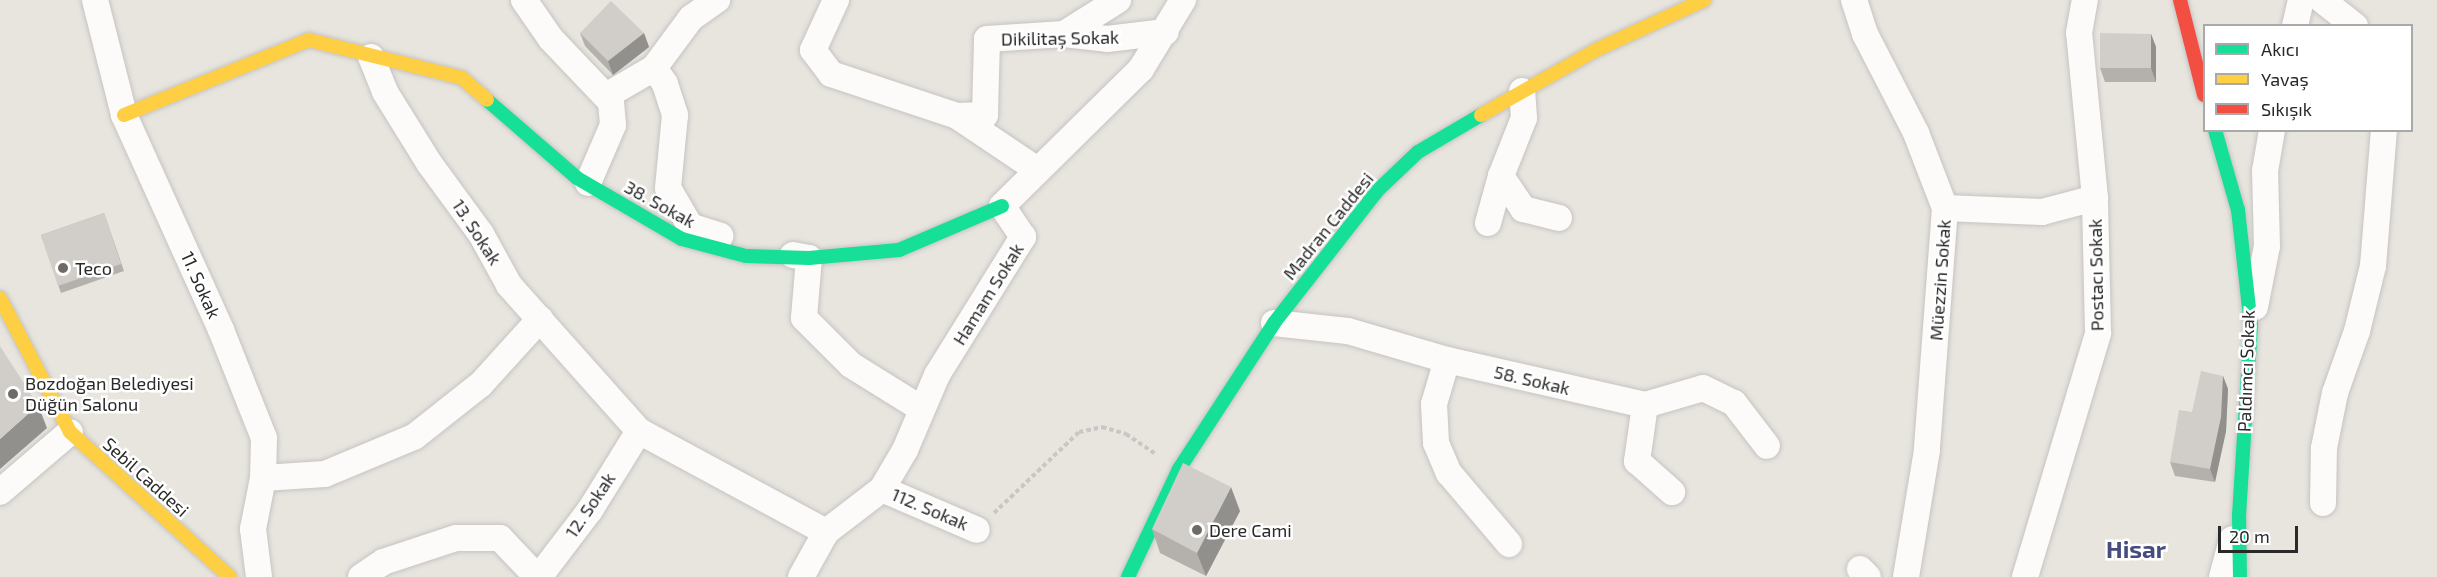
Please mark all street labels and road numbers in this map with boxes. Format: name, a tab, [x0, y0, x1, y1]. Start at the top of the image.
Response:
street label: Dikilitaş Sokak	[1001, 26, 1119, 50]
street label: Madran Caddesi	[1278, 168, 1378, 284]
street label: 38. Sokak	[621, 176, 699, 232]
street label: 13. Sokak	[448, 195, 506, 269]
street label: Müezzin Sokak	[1925, 219, 1955, 341]
street label: Postacı Sokak	[2084, 219, 2108, 331]
street label: Hamam Sokak	[948, 239, 1028, 349]
street label: 11. Sokak	[177, 248, 225, 322]
street label: Paldımcı Sokak	[2233, 310, 2259, 432]
street label: 58. Sokak	[1492, 361, 1572, 399]
street label: Sebil Caddesi	[99, 433, 193, 521]
street label: 12. Sokak	[560, 468, 620, 542]
street label: 112. Sokak	[888, 483, 972, 535]

